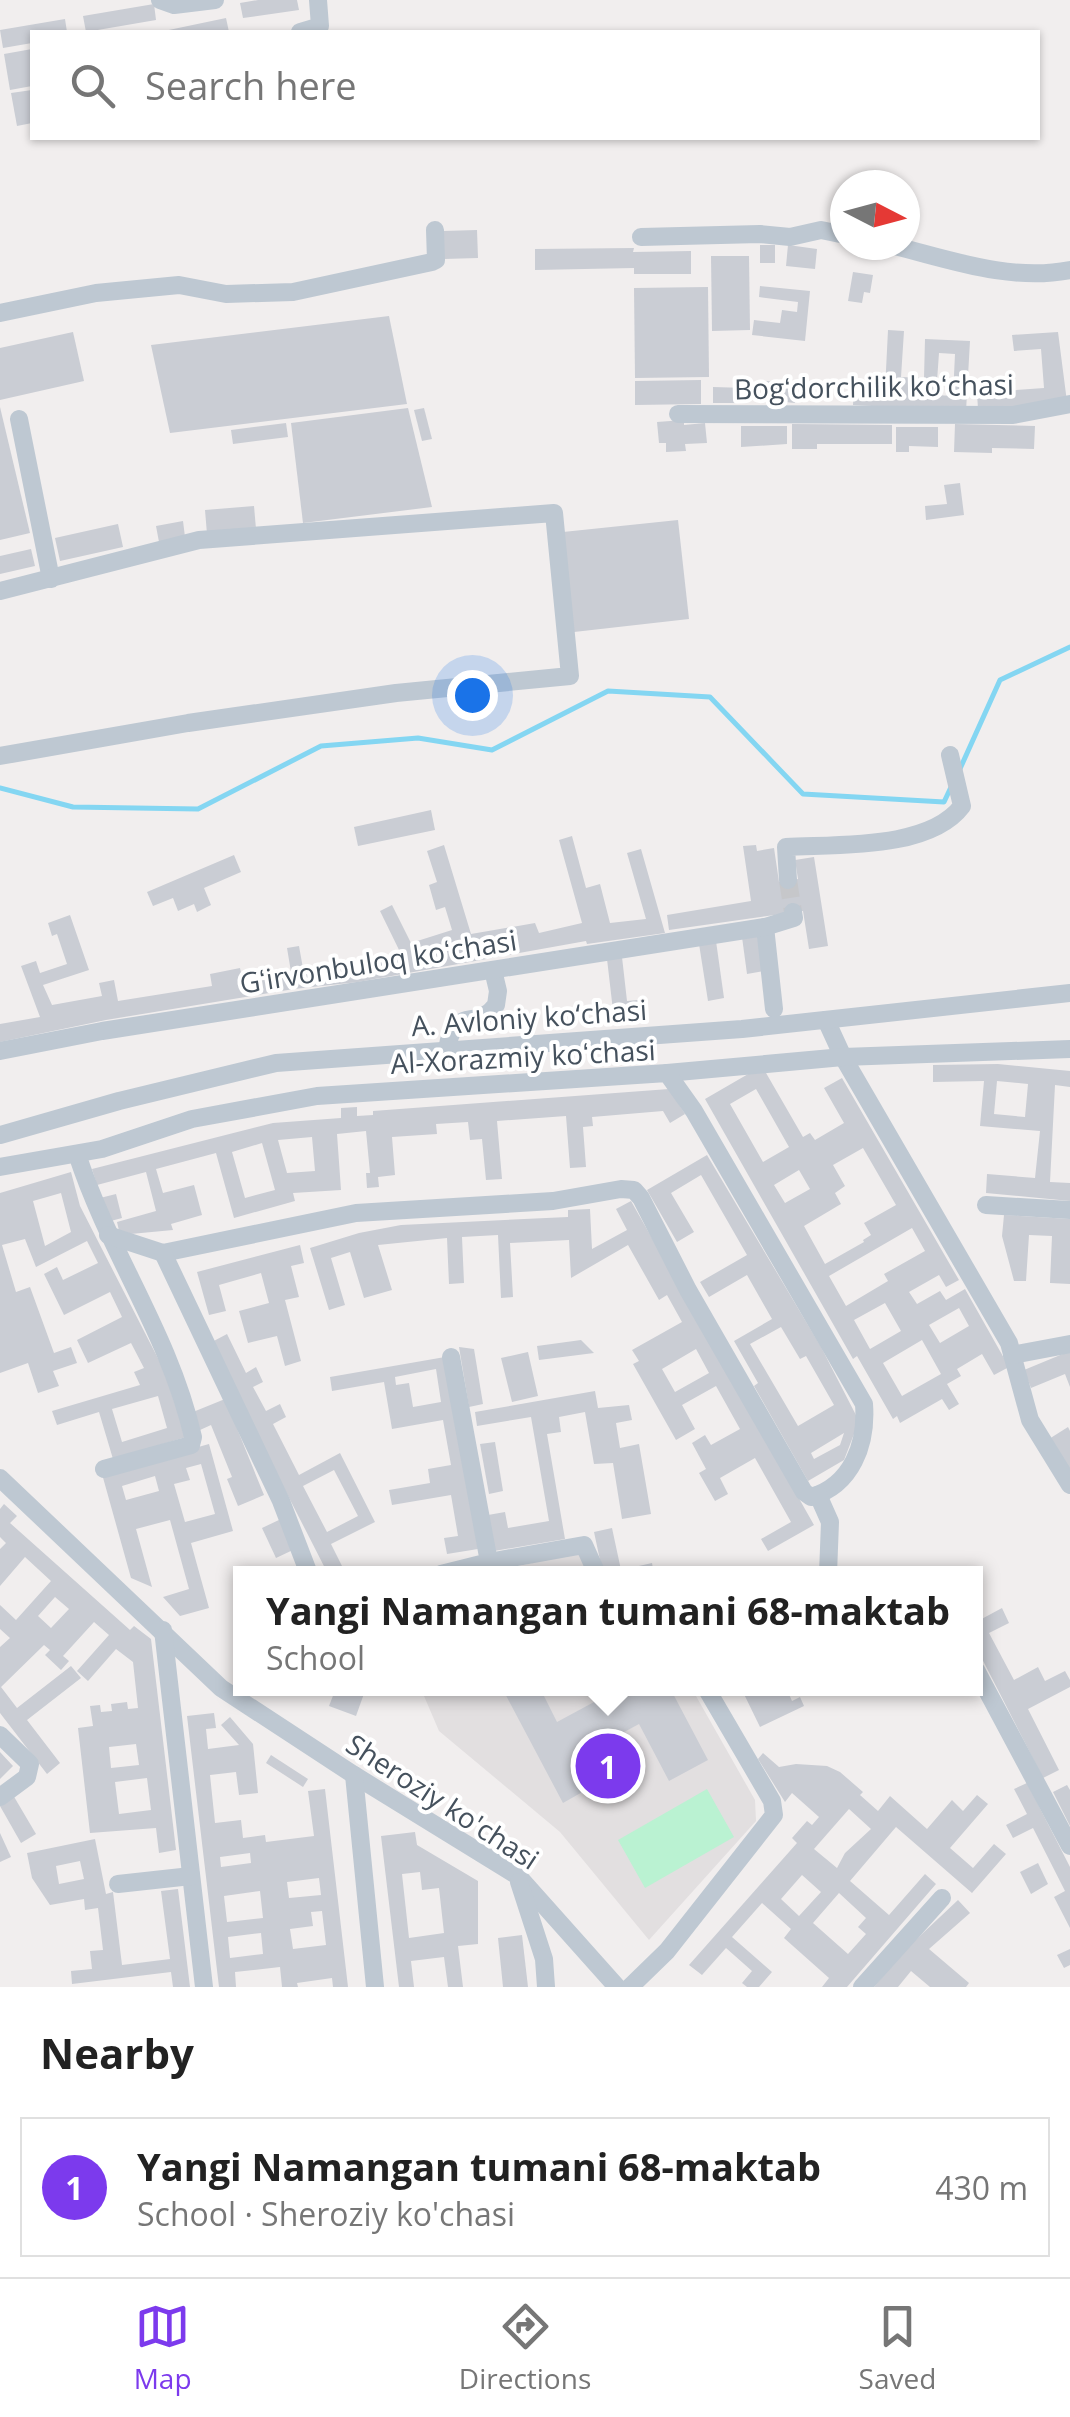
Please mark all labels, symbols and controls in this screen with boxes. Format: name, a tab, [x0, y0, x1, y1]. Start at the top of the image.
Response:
search box	[30, 30, 1040, 140]
icon: search	[65, 58, 120, 113]
text: Search here	[145, 59, 357, 111]
north arrow	[830, 170, 920, 260]
street label: Bogʻdorchilik koʻchasi	[734, 365, 1014, 407]
your location	[447, 670, 498, 721]
street label: Gʻirvonbuloq koʻchasi	[237, 920, 519, 1002]
street label: A. Avloniy ko‘chasi	[410, 990, 648, 1044]
street label: Al-Xorazmiy koʻchasi	[389, 1030, 657, 1082]
popup	[233, 1566, 983, 1696]
text: Yangi Namangan tumani 68-maktab	[266, 1584, 950, 1636]
text: School	[266, 1636, 365, 1679]
street label: Sheroziy ko'chasi	[339, 1725, 547, 1877]
pin: 1	[576, 1728, 640, 1804]
text: Nearby	[40, 2024, 194, 2081]
text: Yangi Namangan tumani 68-maktab	[137, 2140, 821, 2192]
text: 1	[65, 2166, 84, 2209]
text: 430 m	[935, 2166, 1028, 2209]
text: School · Sheroziy ko'chasi	[137, 2192, 515, 2235]
tab: Map	[134, 2299, 192, 2397]
tab: Directions	[459, 2299, 591, 2397]
tab: Saved	[859, 2299, 936, 2397]

